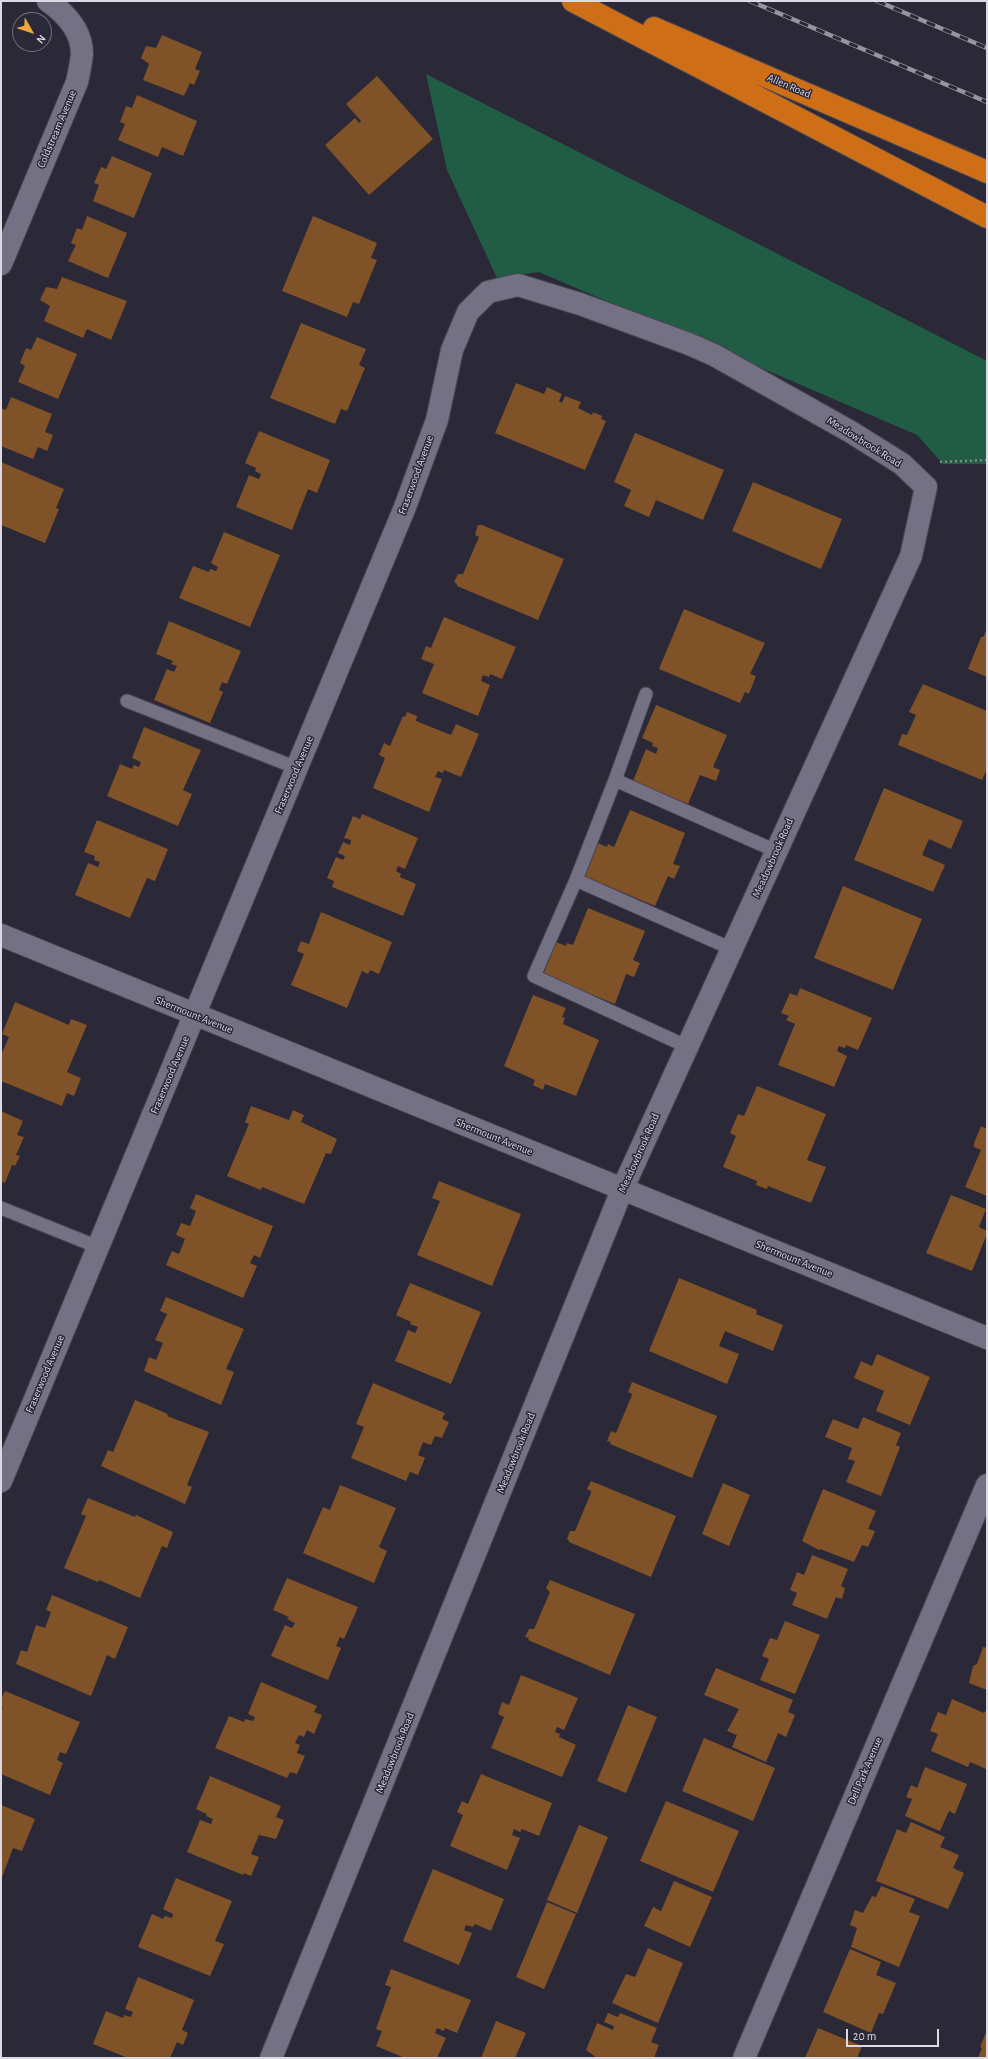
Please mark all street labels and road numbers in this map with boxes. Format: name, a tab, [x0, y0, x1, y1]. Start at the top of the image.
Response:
street label: Allen Road	[765, 71, 813, 101]
street label: Coldstream Avenue	[35, 88, 79, 170]
street label: Meadowbrook Road	[824, 414, 904, 470]
street label: Fraserwood Avenue	[396, 434, 436, 516]
street label: Fraserwood Avenue	[272, 734, 316, 816]
street label: Meadowbrook Road	[750, 816, 796, 900]
street label: Shermount Avenue	[153, 993, 235, 1037]
street label: Fraserwood Avenue	[148, 1034, 192, 1116]
street label: Meadowbrook Road	[616, 1111, 662, 1195]
street label: Shermount Avenue	[453, 1115, 535, 1159]
street label: Shermount Avenue	[753, 1237, 835, 1281]
street label: Fraserwood Avenue	[23, 1333, 67, 1415]
street label: Meadowbrook Road	[494, 1411, 538, 1495]
street label: Meadowbrook Road	[373, 1711, 417, 1795]
street label: Dell Park Avenue	[845, 1735, 885, 1807]

